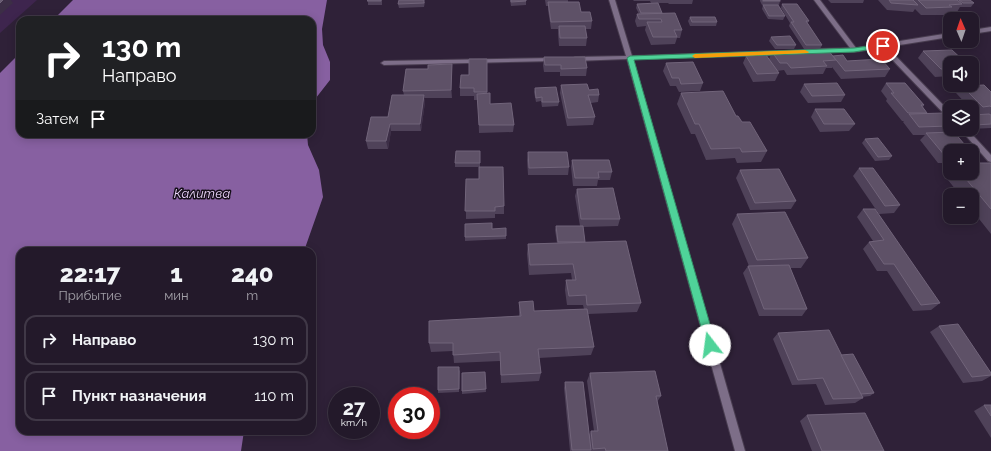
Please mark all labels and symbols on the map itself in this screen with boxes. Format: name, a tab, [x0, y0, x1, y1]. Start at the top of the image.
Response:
north arrow	[943, 12, 979, 48]
pin	[866, 29, 900, 63]
water label: Калитва	[174, 186, 230, 201]
position arrow	[689, 324, 731, 366]
speed limit sign: 30	[388, 387, 440, 439]

